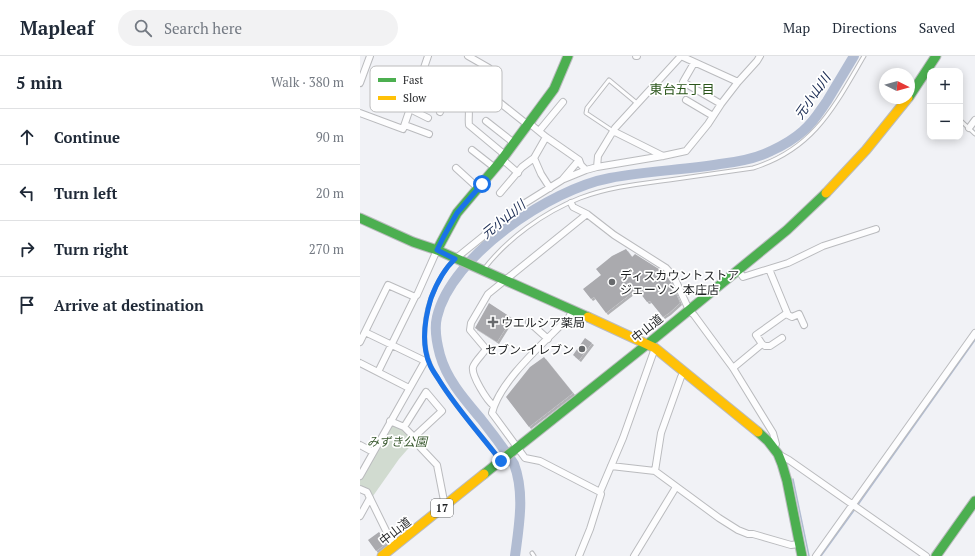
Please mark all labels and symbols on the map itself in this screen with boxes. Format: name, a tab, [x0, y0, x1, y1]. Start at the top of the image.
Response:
legend	[370, 66, 502, 112]
water label: 元小山川	[790, 68, 835, 122]
north arrow	[879, 68, 915, 104]
text: Fast	[403, 73, 423, 87]
district label: 東台五丁目	[649, 80, 715, 98]
text: Slow	[403, 91, 427, 105]
route start	[473, 175, 491, 193]
water label: 元小山川	[477, 194, 530, 242]
place label: ディスカウントストア ジェーソン 本庄店	[620, 268, 739, 297]
marker: ディスカウントストア ジェーソン 本庄店	[607, 277, 617, 287]
street label: 中山道	[628, 311, 666, 345]
place label: ウエルシア薬局	[501, 315, 585, 330]
marker: ウエルシア薬局	[488, 317, 498, 327]
place label: セブン-イレブン	[485, 342, 574, 357]
marker: セブン-イレブン	[577, 344, 587, 354]
park label: みずき公園	[367, 434, 429, 449]
route end	[492, 452, 510, 470]
road number: 17	[431, 499, 453, 517]
street label: 中山道	[376, 514, 414, 548]

